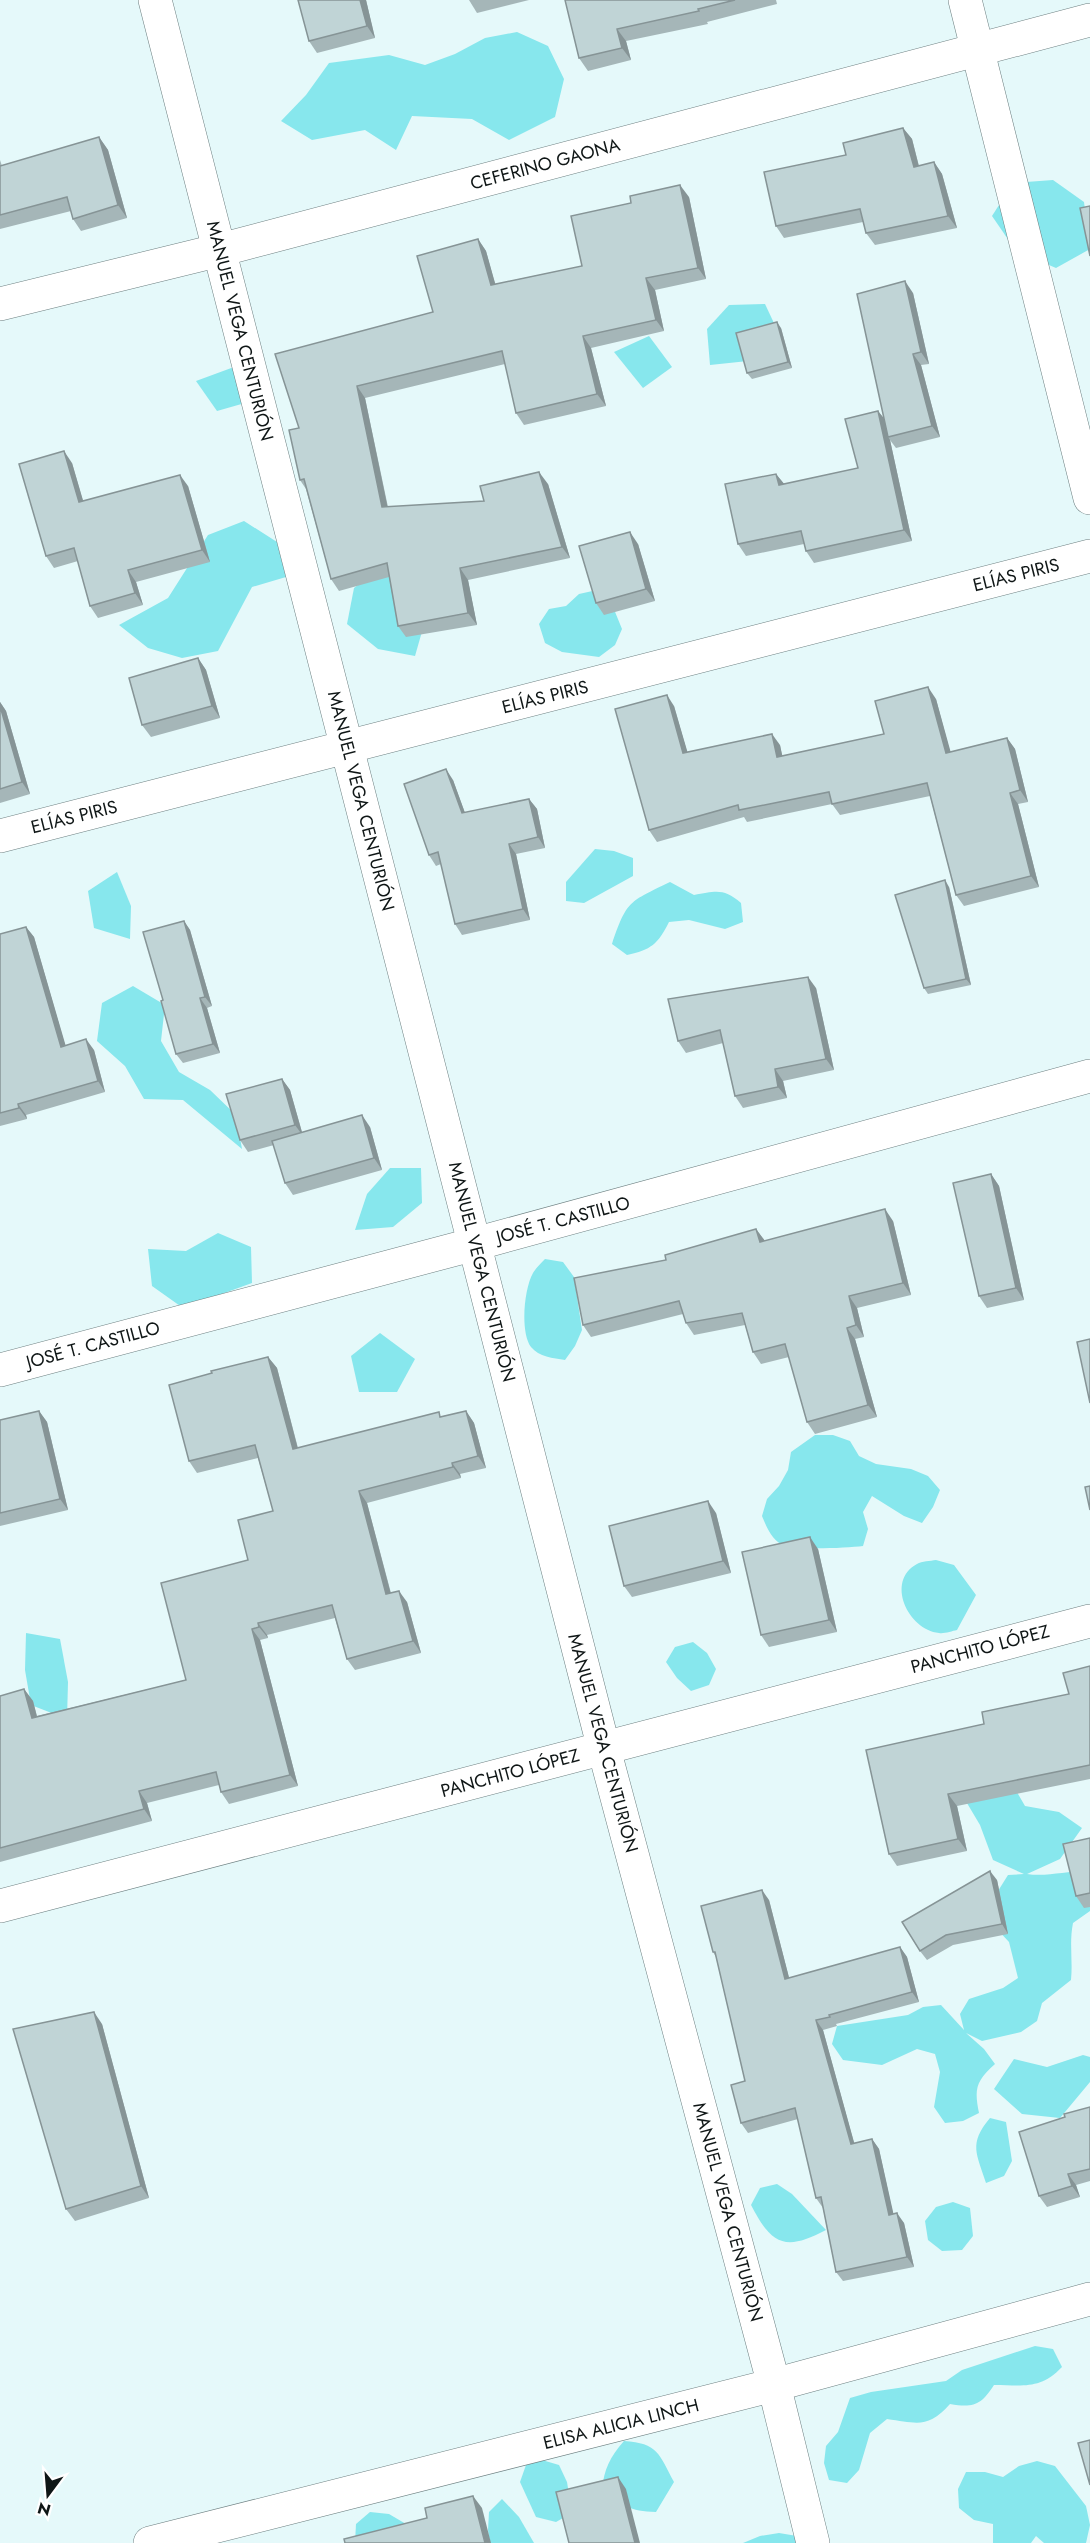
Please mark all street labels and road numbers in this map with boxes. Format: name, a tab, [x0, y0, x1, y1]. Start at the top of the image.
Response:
street label: CEFERINO GAONA	[467, 131, 623, 196]
street label: MANUEL VEGA CENTURIÓN	[200, 218, 280, 444]
street label: ELÍAS PIRIS	[970, 552, 1062, 598]
street label: ELÍAS PIRIS	[499, 674, 591, 720]
street label: MANUEL VEGA CENTURIÓN	[321, 688, 401, 914]
street label: ELÍAS PIRIS	[28, 794, 120, 840]
street label: MANUEL VEGA CENTURIÓN	[442, 1159, 522, 1385]
street label: JOSÉ T. CASTILLO	[491, 1190, 633, 1251]
street label: JOSÉ T. CASTILLO	[21, 1315, 163, 1376]
street label: PANCHITO LÓPEZ	[908, 1618, 1052, 1680]
street label: MANUEL VEGA CENTURIÓN	[561, 1630, 645, 1856]
street label: PANCHITO LÓPEZ	[438, 1742, 582, 1804]
street label: MANUEL VEGA CENTURIÓN	[686, 2099, 770, 2325]
street label: ELISA ALICIA LINCH	[540, 2392, 702, 2456]

